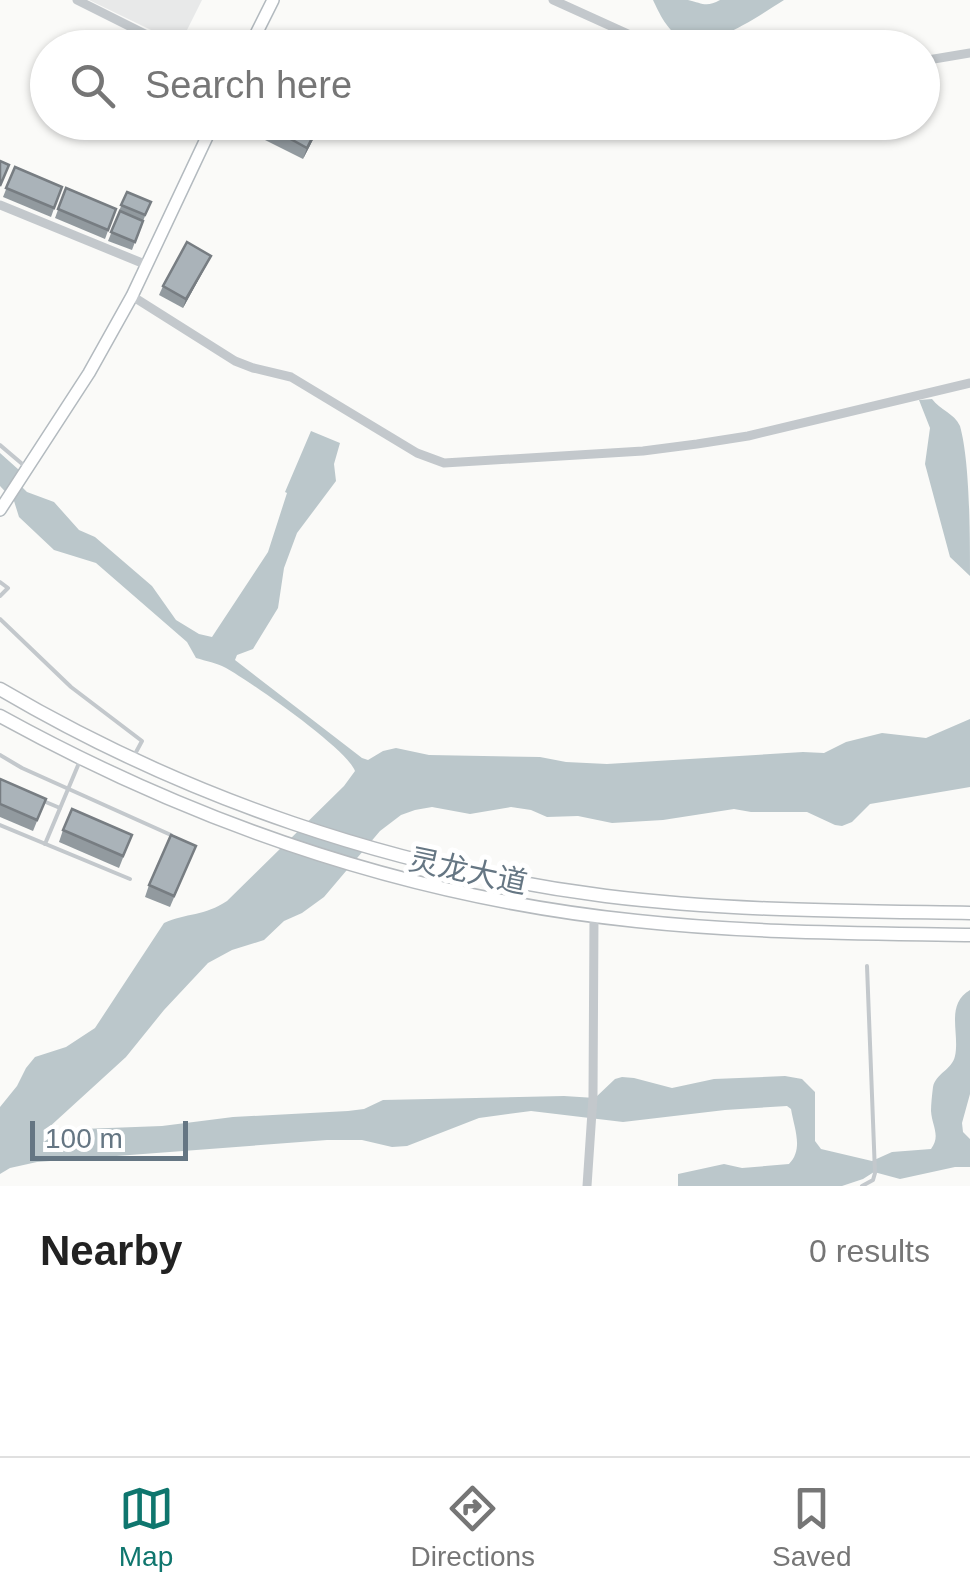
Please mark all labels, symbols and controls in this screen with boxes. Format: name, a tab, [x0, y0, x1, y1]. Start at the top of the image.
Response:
search box	[30, 30, 940, 140]
icon: search	[65, 58, 120, 113]
text: Search here	[145, 64, 352, 106]
street label: 灵龙大道	[406, 842, 530, 900]
scale bar	[30, 1116, 188, 1160]
text: 100 m	[45, 1123, 123, 1154]
text: Nearby	[40, 1227, 182, 1274]
text: 0 results	[809, 1233, 930, 1269]
tab: Map	[119, 1481, 174, 1573]
tab: Directions	[411, 1481, 535, 1573]
tab: Saved	[772, 1481, 851, 1573]

